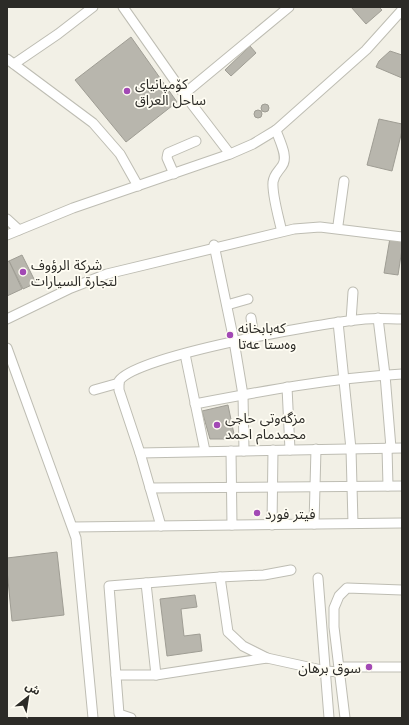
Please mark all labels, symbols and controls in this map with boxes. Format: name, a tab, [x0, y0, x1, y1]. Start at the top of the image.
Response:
place label: کۆمپانیای ساحل العراق	[135, 75, 206, 109]
marker: کۆمپانیای ساحل العراق	[122, 86, 132, 96]
place label: شركة الرؤوف لتجارة السيارات	[31, 256, 117, 290]
marker: شركة الرؤوف لتجارة السيارات	[18, 267, 28, 277]
place label: کەبابخانە وەستا عەتا	[238, 319, 296, 353]
marker: کەبابخانە وەستا عەتا	[225, 330, 235, 340]
place label: مزگەوتی حاجی محمدمام احمد	[225, 409, 306, 445]
marker: مزگەوتی حاجی محمدمام احمد	[212, 420, 222, 430]
place label: فيتر فورد	[265, 505, 315, 523]
marker: فيتر فورد	[252, 508, 262, 518]
place label: سوق برهان	[298, 659, 361, 677]
marker: سوق برهان	[364, 662, 374, 672]
north arrow	[8, 677, 48, 717]
text: ش	[23, 679, 43, 698]

